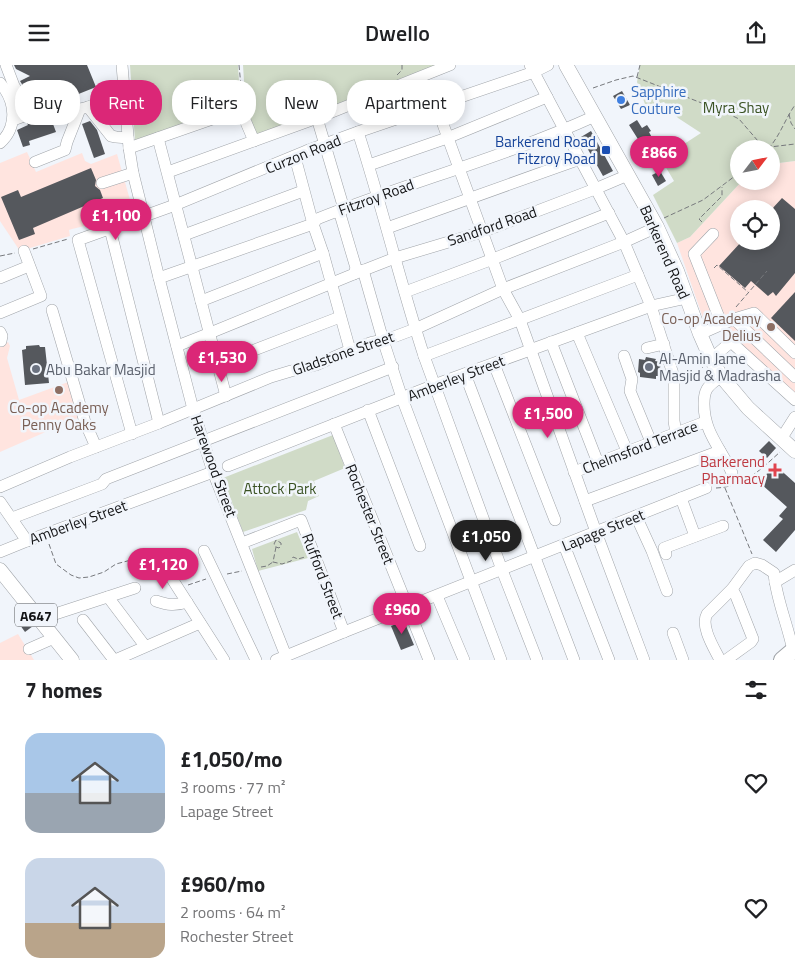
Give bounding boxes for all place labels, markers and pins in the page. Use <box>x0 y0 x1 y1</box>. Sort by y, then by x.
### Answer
place label: Sapphire Couture <box>631 80 686 120</box>
marker: Sapphire Couture <box>615 94 627 106</box>
place label: Barkerend Road Fitzroy Road <box>495 130 596 170</box>
pin: £866 <box>629 135 689 178</box>
marker: Barkerend Road Fitzroy Road <box>600 144 612 156</box>
pin: £1,100 <box>75 199 157 241</box>
place label: Co-op Academy Delius <box>661 307 761 347</box>
marker: Co-op Academy Delius <box>765 321 777 333</box>
pin: £1,530 <box>181 341 263 383</box>
place label: Al-Amin Jame Masjid & Madrasha <box>659 347 781 387</box>
place label: Abu Bakar Masjid <box>46 358 156 381</box>
marker: Al-Amin Jame Masjid & Madrasha <box>643 361 655 373</box>
marker: Abu Bakar Masjid <box>30 363 42 375</box>
marker: Co-op Academy Penny Oaks <box>53 384 65 396</box>
place label: Co-op Academy Penny Oaks <box>9 396 109 436</box>
pin: £1,500 <box>507 397 589 439</box>
place label: Barkerend Pharmacy <box>700 450 765 490</box>
marker: Barkerend Pharmacy <box>769 464 781 476</box>
pin: £1,050 <box>445 519 527 562</box>
pin: £1,120 <box>122 547 204 590</box>
pin: £960 <box>372 593 432 635</box>

